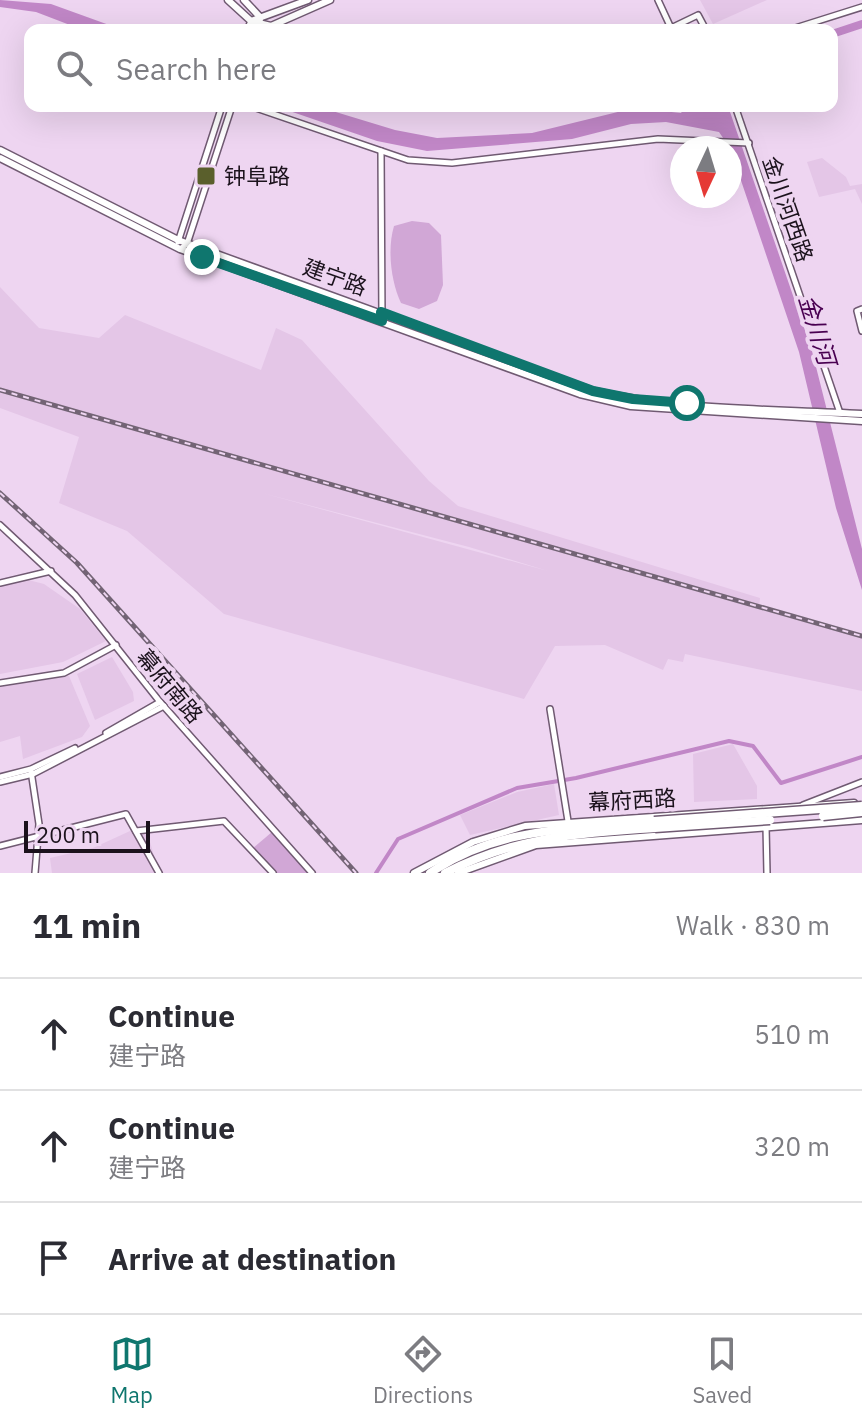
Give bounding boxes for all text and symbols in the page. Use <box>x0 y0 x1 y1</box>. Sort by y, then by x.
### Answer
search box <box>24 24 838 112</box>
icon: search <box>52 46 96 90</box>
text: Search here <box>116 49 277 88</box>
north arrow <box>670 136 742 208</box>
street label: 金川河西路 <box>757 152 820 266</box>
place label: 钟阜路 <box>224 161 290 190</box>
marker: 钟阜路 <box>195 165 217 187</box>
route end <box>184 239 220 275</box>
street label: 建宁路 <box>299 252 371 301</box>
water label: 金川河 <box>792 291 845 373</box>
route start <box>669 385 705 421</box>
street label: 幕府南路 <box>131 643 210 729</box>
street label: 幕府西路 <box>587 783 677 816</box>
scale bar <box>24 817 150 853</box>
text: 200 m <box>36 820 100 849</box>
text: 11 min <box>32 903 141 947</box>
text: Walk · 830 m <box>676 908 830 942</box>
text: Continue <box>108 996 235 1035</box>
icon: ahead <box>32 1012 76 1056</box>
text: 510 m <box>754 1017 830 1051</box>
text: 建宁路 <box>108 1038 186 1072</box>
text: Continue <box>108 1108 235 1147</box>
icon: ahead <box>32 1124 76 1168</box>
text: 320 m <box>754 1129 830 1163</box>
text: 建宁路 <box>108 1150 186 1184</box>
icon: arrive <box>32 1236 76 1280</box>
text: Arrive at destination <box>108 1239 396 1278</box>
tab: Map <box>110 1332 154 1409</box>
tab: Directions <box>373 1332 473 1409</box>
tab: Saved <box>692 1332 752 1409</box>

